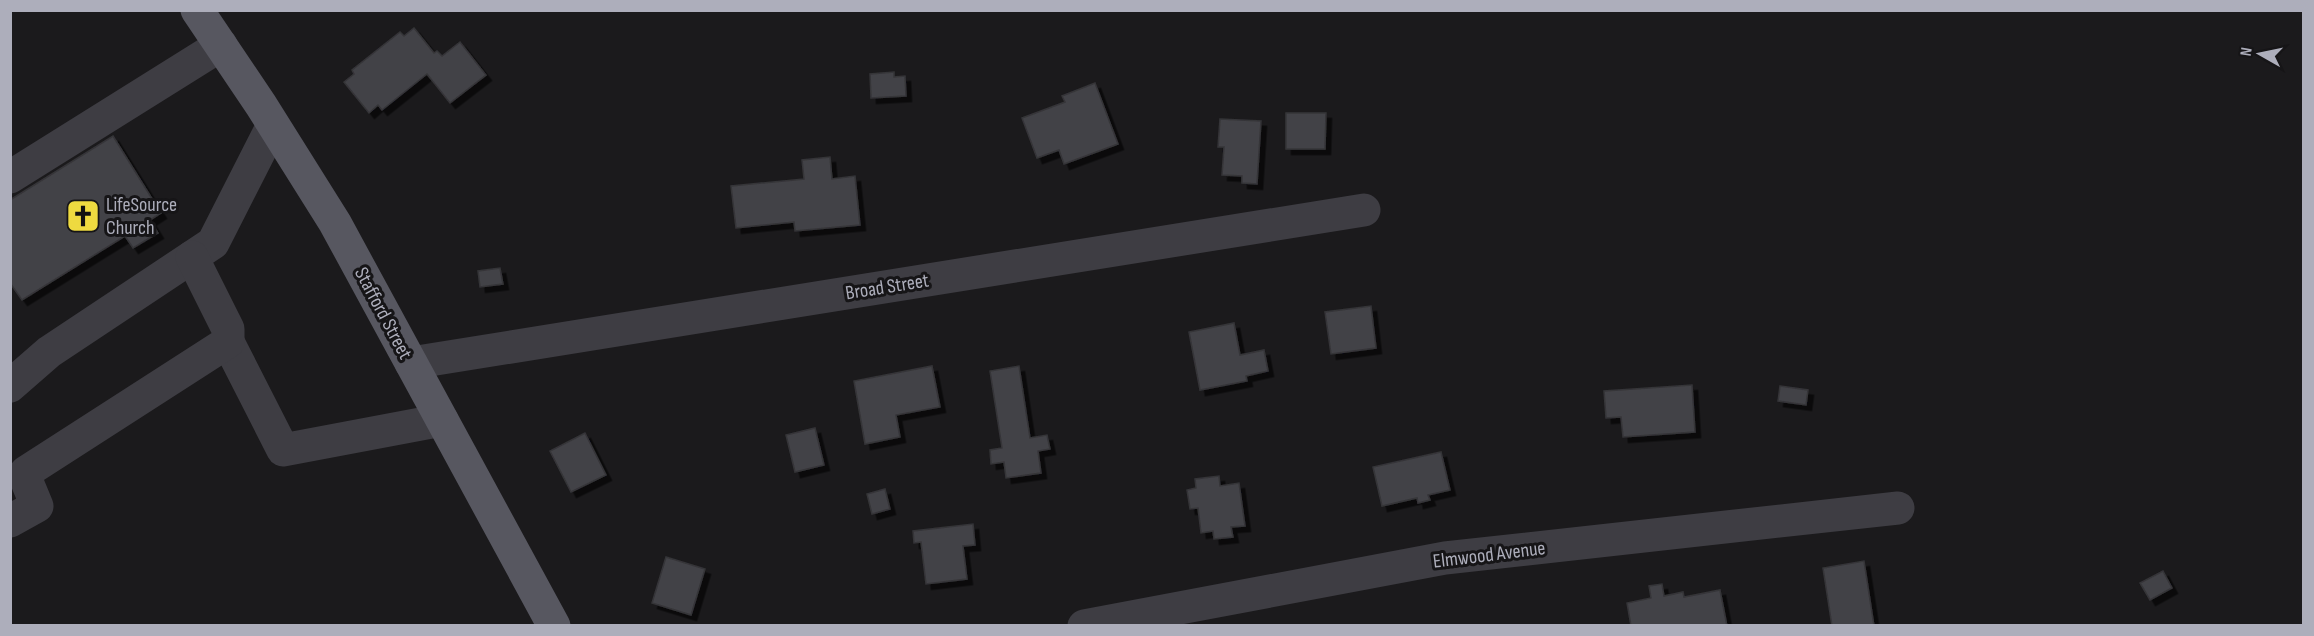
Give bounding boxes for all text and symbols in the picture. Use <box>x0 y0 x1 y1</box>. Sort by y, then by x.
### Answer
north arrow <box>2230 24 2290 84</box>
text: N <box>2237 46 2257 58</box>
place label: LifeSource Church <box>106 193 177 240</box>
church icon: LifeSource Church <box>65 198 101 234</box>
street label: Stafford Street <box>349 263 417 364</box>
street label: Broad Street <box>844 269 931 305</box>
street label: Elmwood Avenue <box>1432 536 1547 574</box>

